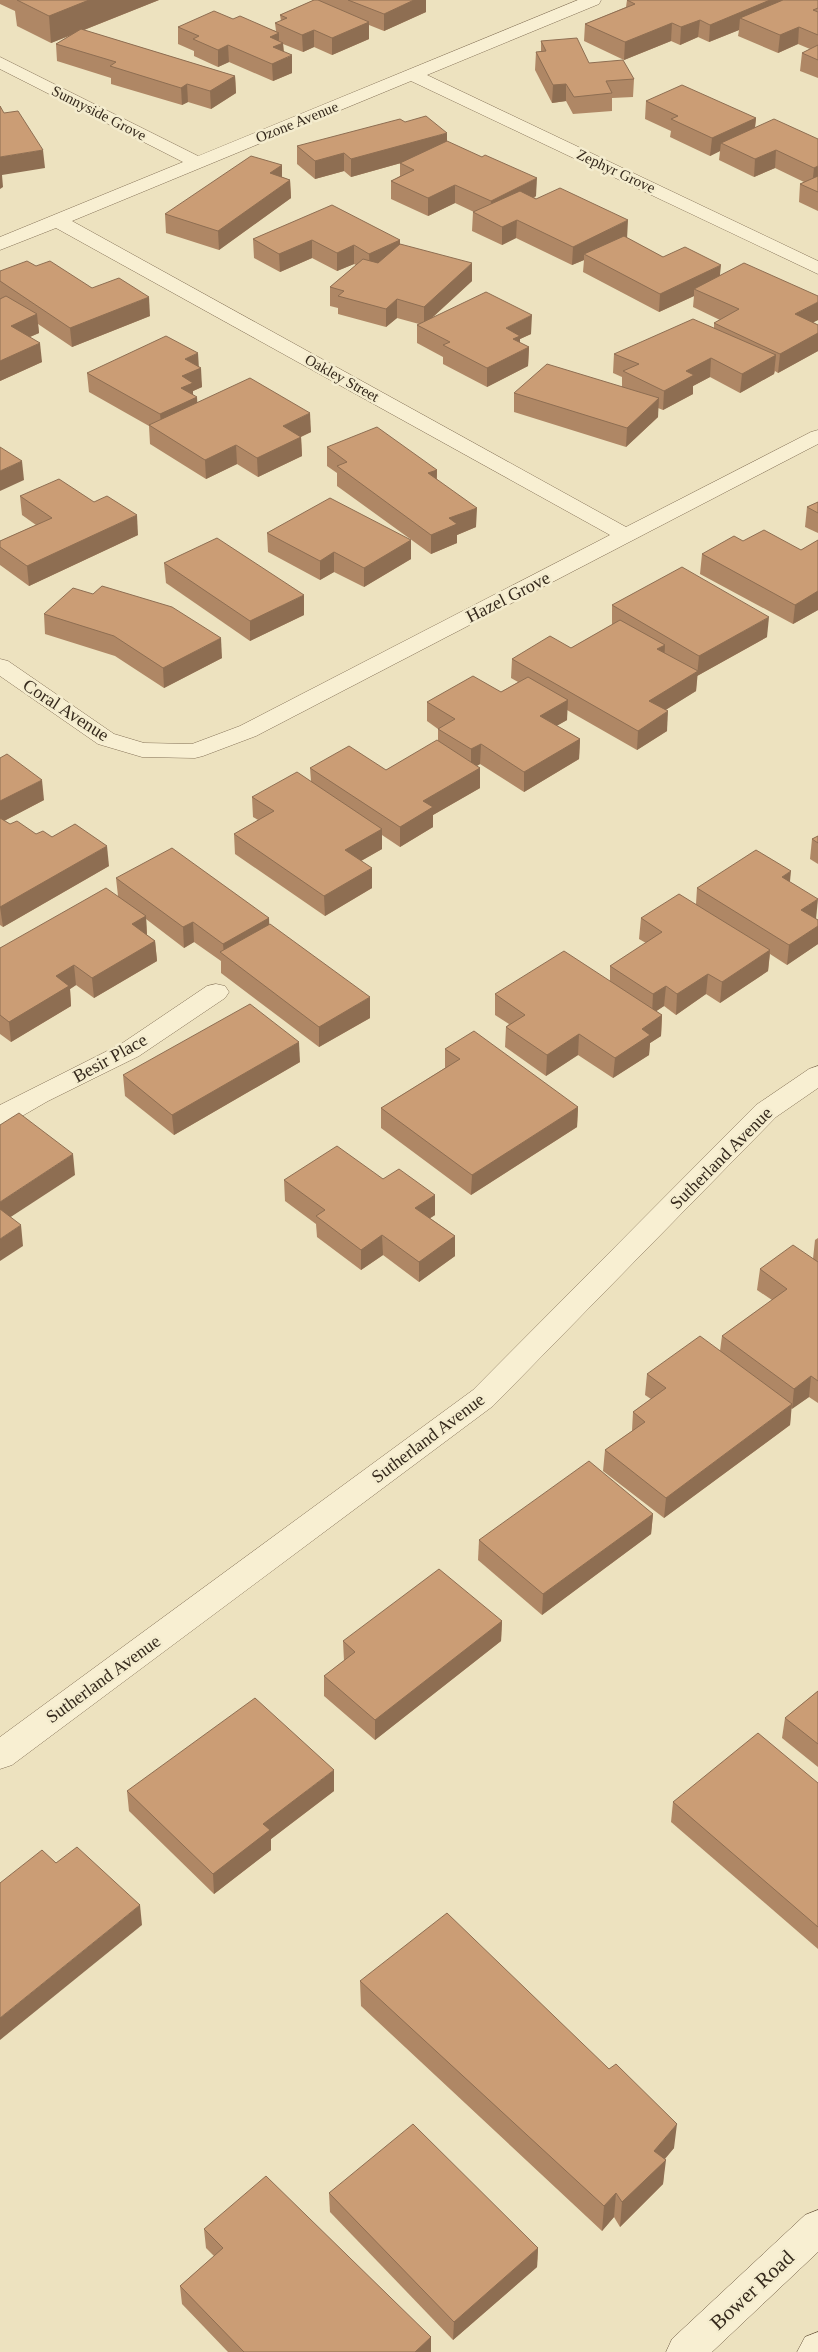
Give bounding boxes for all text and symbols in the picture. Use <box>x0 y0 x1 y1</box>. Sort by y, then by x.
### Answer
street label: Sunnyside Grove <box>49 82 149 144</box>
street label: Ozone Avenue <box>253 98 341 146</box>
street label: Zephyr Grove <box>574 146 658 196</box>
street label: Oakley Street <box>302 351 382 405</box>
street label: Hazel Grove <box>463 567 553 627</box>
street label: Coral Avenue <box>19 675 113 745</box>
street label: Besir Place <box>70 1030 150 1086</box>
street label: Sutherland Avenue <box>666 1103 776 1213</box>
street label: Sutherland Avenue <box>368 1389 488 1487</box>
street label: Sutherland Avenue <box>42 1631 164 1727</box>
street label: Bower Road <box>705 2245 799 2335</box>

